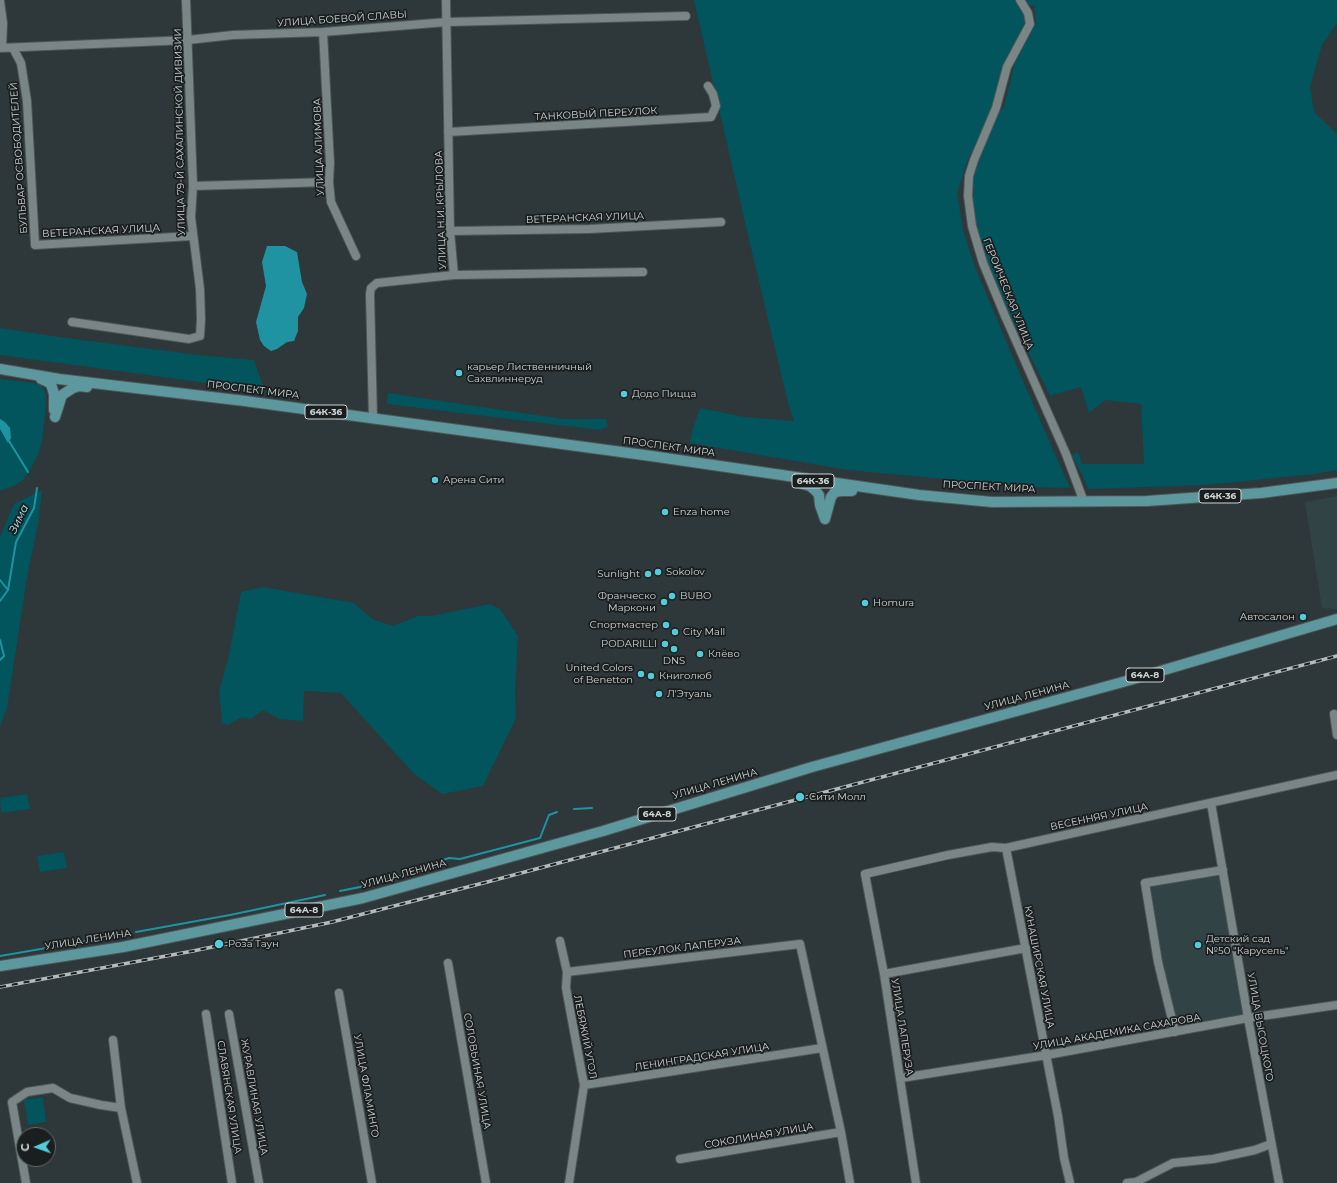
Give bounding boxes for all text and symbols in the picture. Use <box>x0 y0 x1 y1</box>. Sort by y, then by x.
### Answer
street label: УЛИЦА БОЕВОЙ СЛАВЫ <box>277 8 407 30</box>
street label: УЛИЦА 79-Й САХАЛИНСКОЙ ДИВИЗИИ <box>172 28 188 236</box>
street label: БУЛЬВАР ОСВОБОДИТЕЛЕЙ <box>8 82 30 234</box>
street label: УЛИЦА АЛИМОВА <box>311 98 327 196</box>
street label: ТАНКОВЫЙ ПЕРЕУЛОК <box>534 105 658 123</box>
street label: УЛИЦА Н.И. КРЫЛОВА <box>433 150 449 270</box>
street label: ВЕТЕРАНСКАЯ УЛИЦА <box>526 210 644 226</box>
street label: ВЕТЕРАНСКАЯ УЛИЦА <box>42 222 160 240</box>
street label: ГЕРОИЧЕСКАЯ УЛИЦА <box>980 237 1036 351</box>
place label: карьер Лиственничный Сахвлиннеруд <box>467 361 592 384</box>
marker: карьер Лиственничный Сахвлиннеруд <box>454 368 464 378</box>
street label: ПРОСПЕКТ МИРА <box>206 378 300 402</box>
place label: Додо Пицца <box>632 388 696 400</box>
marker: Додо Пицца <box>619 389 629 399</box>
road number: 64К-36 <box>305 405 347 419</box>
street label: ПРОСПЕКТ МИРА <box>622 435 716 459</box>
place label: Арена Сити <box>443 474 504 486</box>
road number: 64К-36 <box>792 474 834 488</box>
marker: Арена Сити <box>430 475 440 485</box>
street label: ПРОСПЕКТ МИРА <box>942 479 1036 495</box>
road number: 64К-36 <box>1199 489 1241 503</box>
water label: Зима <box>6 502 32 536</box>
place label: Enza home <box>673 506 730 518</box>
marker: Enza home <box>660 507 670 517</box>
place label: Sokolov <box>666 566 705 578</box>
marker: Sokolov <box>653 567 663 577</box>
place label: Sunlight <box>597 568 640 580</box>
marker: Sunlight <box>643 569 653 579</box>
place label: Франческо Маркони <box>598 590 656 614</box>
place label: BUBO <box>680 590 711 602</box>
marker: BUBO <box>667 591 677 601</box>
marker: Франческо Маркони <box>659 597 669 607</box>
place label: Homura <box>873 597 914 609</box>
marker: Homura <box>860 598 870 608</box>
place label: Автосалон <box>1240 611 1295 623</box>
marker: Автосалон <box>1298 612 1308 622</box>
place label: Спортмастер <box>590 619 658 631</box>
marker: Спортмастер <box>661 620 671 630</box>
place label: City Mall <box>683 626 725 638</box>
marker: City Mall <box>670 627 680 637</box>
place label: PODARILLI <box>601 638 657 650</box>
marker: PODARILLI <box>660 639 670 649</box>
marker: DNS <box>669 644 679 654</box>
place label: Клёво <box>708 648 740 660</box>
marker: Клёво <box>695 649 705 659</box>
place label: DNS <box>663 655 685 667</box>
place label: United Colors of Benetton <box>565 662 633 686</box>
road number: 64А-8 <box>1126 668 1164 682</box>
marker: United Colors of Benetton <box>636 669 646 679</box>
place label: Книголюб <box>659 670 712 682</box>
marker: Книголюб <box>646 671 656 681</box>
street label: УЛИЦА ЛЕНИНА <box>983 679 1071 713</box>
place label: Л'Этуаль <box>667 688 712 700</box>
marker: Л'Этуаль <box>654 689 664 699</box>
street label: УЛИЦА ЛЕНИНА <box>671 766 759 802</box>
marker: Сити Молл <box>794 791 806 803</box>
place label: Сити Молл <box>809 791 866 803</box>
street label: ВЕСЕННЯЯ УЛИЦА <box>1049 801 1149 833</box>
road number: 64А-8 <box>638 807 676 821</box>
street label: УЛИЦА ЛЕНИНА <box>360 857 448 891</box>
road number: 64А-8 <box>285 903 323 917</box>
street label: КУНАШИРСКАЯ УЛИЦА <box>1021 905 1057 1029</box>
street label: УЛИЦА ЛЕНИНА <box>44 927 132 953</box>
place label: Детский сад №50 "Карусель" <box>1206 933 1289 956</box>
street label: ПЕРЕУЛОК ЛАПЕРУЗА <box>623 935 741 961</box>
marker: Роза Таун <box>213 938 225 950</box>
place label: Роза Таун <box>228 938 279 950</box>
marker: Детский сад №50 "Карусель" <box>1193 940 1203 950</box>
street label: УЛИЦА ВЫСОЦКОГО <box>1245 972 1275 1082</box>
street label: УЛИЦА ЛАПЕРУЗА <box>888 978 916 1076</box>
street label: ЛЕБЯЖИЙ УГОЛ <box>571 994 599 1080</box>
street label: УЛИЦА АКАДЕМИКА САХАРОВА <box>1032 1011 1202 1053</box>
street label: СОЛОВЬИНАЯ УЛИЦА <box>461 1012 493 1130</box>
street label: УЛИЦА ФЛАМИНГО <box>351 1033 381 1139</box>
street label: ЖУРАВЛИНАЯ УЛИЦА <box>238 1038 270 1156</box>
street label: СЛАВЯНСКАЯ УЛИЦА <box>214 1040 244 1154</box>
street label: ЛЕНИНГРАДСКАЯ УЛИЦА <box>634 1040 770 1074</box>
street label: СОКОЛИНАЯ УЛИЦА <box>704 1121 814 1151</box>
north arrow <box>16 1127 56 1167</box>
text: С <box>18 1143 32 1152</box>

